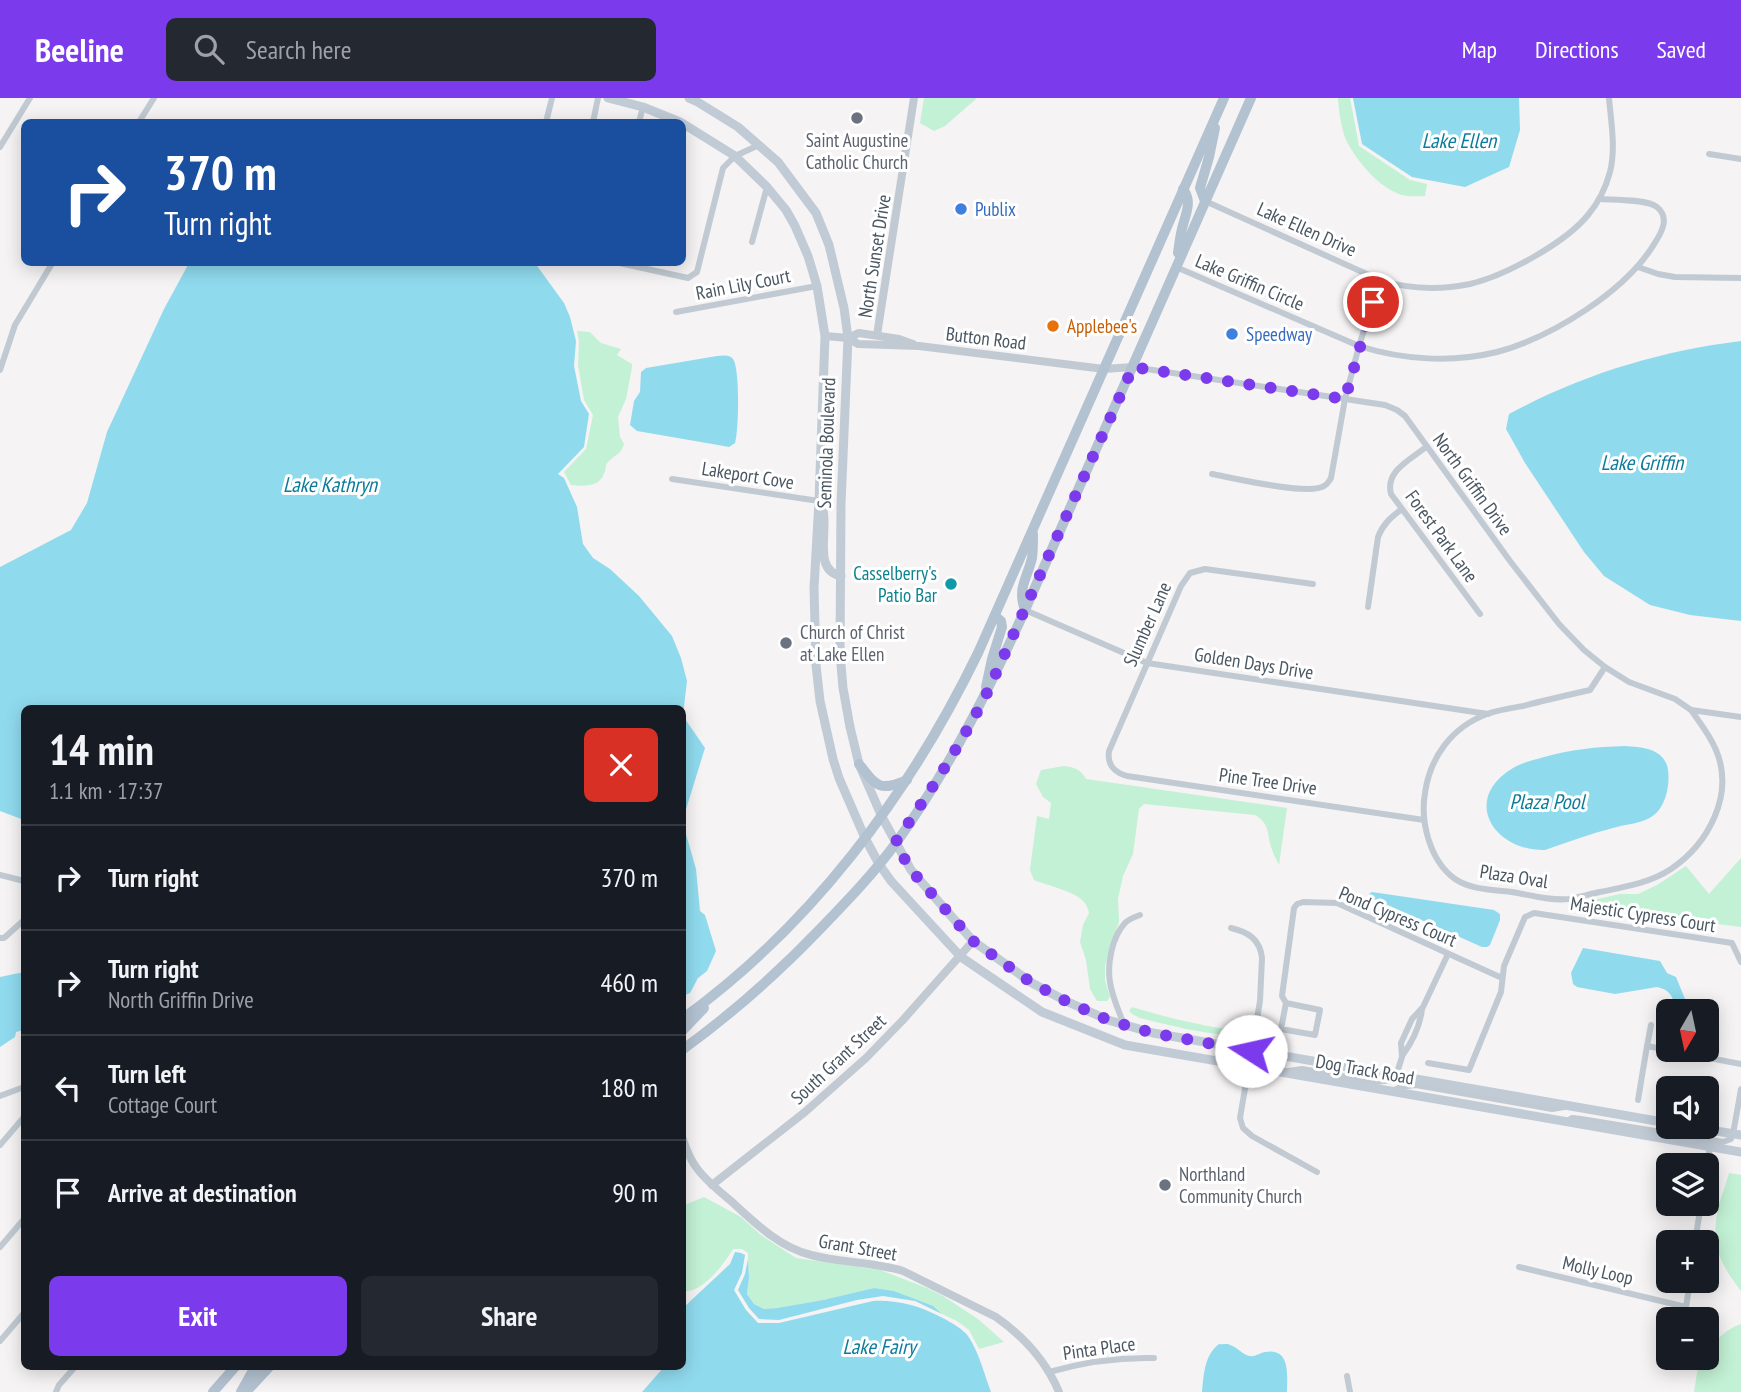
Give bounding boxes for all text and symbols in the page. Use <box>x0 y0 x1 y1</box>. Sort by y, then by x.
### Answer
search box <box>166 18 656 81</box>
text: Beeline <box>35 28 124 71</box>
icon: search <box>190 30 228 68</box>
text: Search here <box>246 33 351 66</box>
text: Map <box>1462 34 1497 65</box>
text: Directions <box>1535 34 1619 65</box>
text: Saved <box>1657 34 1706 65</box>
marker: Saint Augustine Catholic Church <box>849 110 865 126</box>
water label: Lake Ellen <box>1422 127 1498 154</box>
place label: Saint Augustine Catholic Church <box>806 128 908 174</box>
text: 370 m <box>164 140 277 204</box>
icon: right <box>49 147 140 238</box>
street label: North Sunset Drive <box>852 193 896 319</box>
street label: Lake Ellen Drive <box>1254 196 1360 262</box>
place label: Publix <box>975 197 1016 221</box>
marker: Publix <box>953 201 969 217</box>
text: Turn right <box>164 202 272 244</box>
street label: Lake Griffin Circle <box>1192 248 1308 316</box>
street label: Rain Lily Court <box>694 263 793 305</box>
pin <box>1343 272 1403 332</box>
icon: arrive <box>1354 283 1392 321</box>
place label: Applebee's <box>1067 314 1137 338</box>
marker: Applebee's <box>1045 318 1061 334</box>
street label: Button Road <box>945 321 1027 355</box>
place label: Speedway <box>1246 322 1313 346</box>
marker: Speedway <box>1224 326 1240 342</box>
street label: Seminola Boulevard <box>812 377 840 509</box>
street label: North Griffin Drive <box>1428 428 1518 540</box>
water label: Lake Griffin <box>1601 449 1685 476</box>
street label: Lakeport Cove <box>700 456 796 494</box>
water label: Lake Kathryn <box>283 471 379 498</box>
street label: Forest Park Lane <box>1401 485 1484 587</box>
place label: Casselberry's Patio Bar <box>853 561 938 607</box>
marker: Casselberry's Patio Bar <box>943 576 959 592</box>
street label: Slumber Lane <box>1118 578 1176 670</box>
place label: Church of Christ at Lake Ellen <box>800 620 905 666</box>
marker: Church of Christ at Lake Ellen <box>778 635 794 651</box>
street label: Golden Days Drive <box>1193 642 1315 684</box>
text: 14 min <box>49 722 154 777</box>
button: close <box>584 728 658 802</box>
street label: Pine Tree Drive <box>1218 762 1319 800</box>
text: 1.1 km · 17:37 <box>49 776 163 805</box>
water label: Plaza Pool <box>1509 788 1587 815</box>
icon: right <box>49 859 87 897</box>
street label: Plaza Oval <box>1478 859 1550 893</box>
text: Turn right <box>108 861 199 894</box>
text: 370 m <box>600 861 658 894</box>
street label: Pond Cypress Court <box>1335 880 1461 952</box>
street label: Majestic Cypress Court <box>1569 891 1718 937</box>
text: Turn right <box>108 952 199 985</box>
icon: right <box>49 964 87 1002</box>
text: 460 m <box>600 966 658 999</box>
text: North Griffin Drive <box>108 985 254 1014</box>
north arrow <box>1656 999 1718 1062</box>
map controls <box>1656 999 1719 1370</box>
street label: South Grant Street <box>785 1008 891 1109</box>
position arrow <box>1214 1014 1288 1088</box>
street label: Dog Track Road <box>1314 1049 1416 1089</box>
text: Turn left <box>108 1057 186 1090</box>
icon: left <box>49 1069 87 1107</box>
text: 180 m <box>600 1071 658 1104</box>
button: sound <box>1656 1076 1719 1139</box>
text: Cottage Court <box>108 1090 217 1119</box>
button: layers <box>1656 1153 1719 1216</box>
place label: Northland Community Church <box>1179 1162 1302 1208</box>
icon: arrive <box>49 1174 87 1212</box>
text: Arrive at destination <box>108 1176 297 1209</box>
text: 90 m <box>612 1176 658 1209</box>
marker: Northland Community Church <box>1157 1177 1173 1193</box>
street label: Grant Street <box>817 1228 900 1266</box>
button: + <box>1656 1230 1719 1293</box>
street label: Molly Loop <box>1560 1250 1636 1290</box>
button: Exit <box>49 1276 347 1356</box>
button: Share <box>361 1276 658 1356</box>
button: − <box>1656 1307 1719 1370</box>
street label: Pinta Place <box>1061 1331 1137 1365</box>
water label: Lake Fairy <box>842 1333 919 1360</box>

